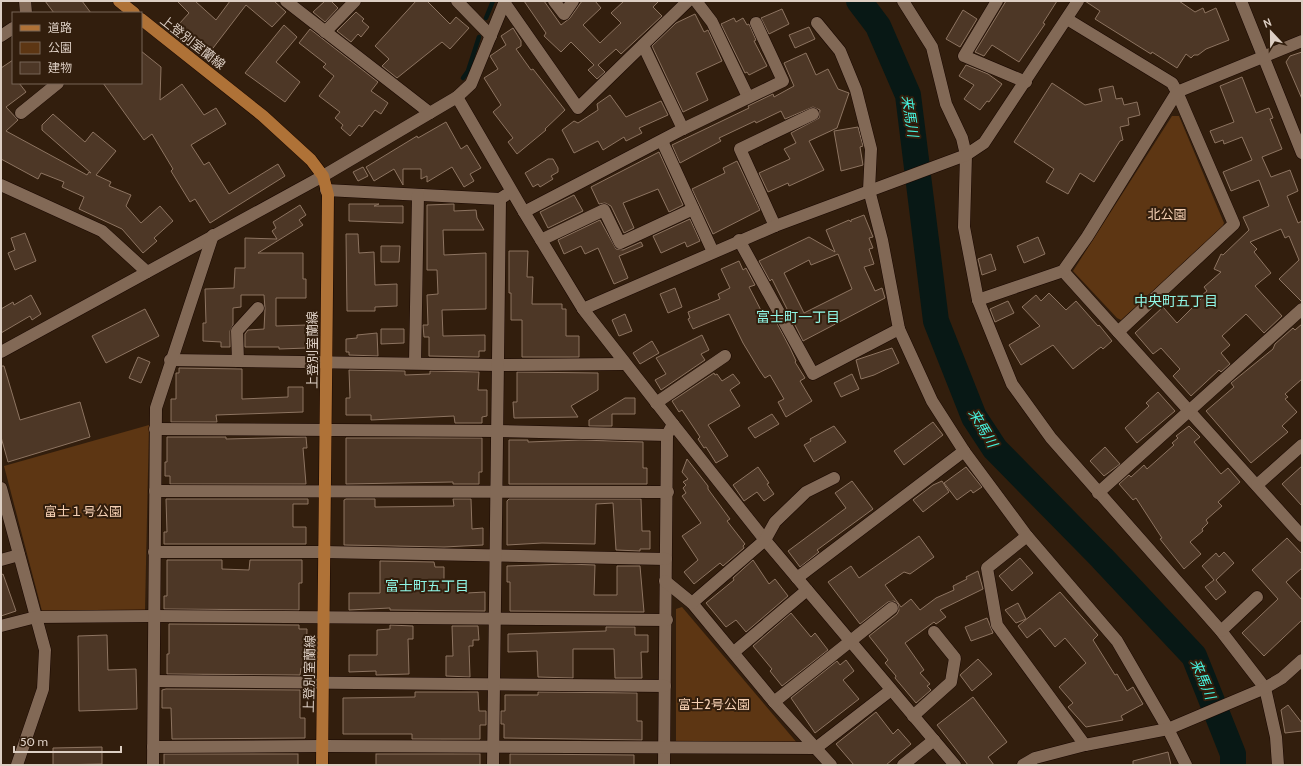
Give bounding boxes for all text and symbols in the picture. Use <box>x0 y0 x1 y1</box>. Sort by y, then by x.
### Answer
legend <box>12 12 142 84</box>
street label: 上登別室蘭線 <box>157 12 229 72</box>
north arrow <box>1251 12 1291 52</box>
text: N <box>1261 15 1273 31</box>
text: 道路 <box>48 20 72 35</box>
text: 公園 <box>48 40 72 55</box>
text: 建物 <box>48 60 72 75</box>
water label: 来馬川 <box>898 94 922 140</box>
park label: 北公園 <box>1147 206 1187 222</box>
district label: 中央町五丁目 <box>1134 292 1218 310</box>
district label: 富士町一丁目 <box>756 308 840 326</box>
street label: 上登別室蘭線 <box>304 311 320 389</box>
water label: 来馬川 <box>964 405 1003 452</box>
park label: 富士１号公園 <box>44 503 122 519</box>
district label: 富士町五丁目 <box>385 577 469 595</box>
street label: 上登別室蘭線 <box>300 635 318 713</box>
water label: 来馬川 <box>1187 656 1220 704</box>
park label: 富士2号公園 <box>678 696 750 712</box>
scale bar <box>14 728 121 754</box>
text: 50 m <box>20 734 48 749</box>

